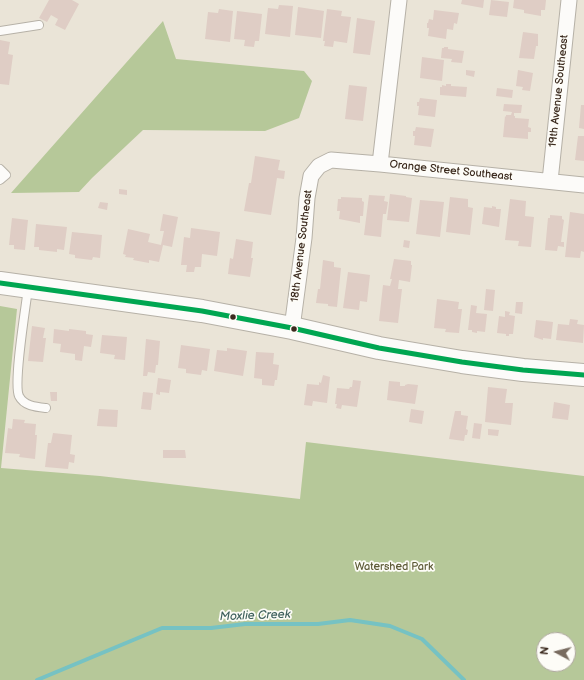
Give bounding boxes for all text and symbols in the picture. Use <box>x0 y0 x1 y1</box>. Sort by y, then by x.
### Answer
street label: 19th Avenue Southeast <box>547 34 571 148</box>
street label: Orange Street Southeast <box>389 158 513 184</box>
street label: 18th Avenue Southeast <box>289 189 315 303</box>
unlabelled marker <box>228 312 238 322</box>
unlabelled marker <box>289 324 299 334</box>
park label: Watershed Park <box>355 560 433 574</box>
water label: Moxlie Creek <box>219 608 291 624</box>
north arrow <box>536 632 576 672</box>
text: N <box>538 646 552 656</box>

